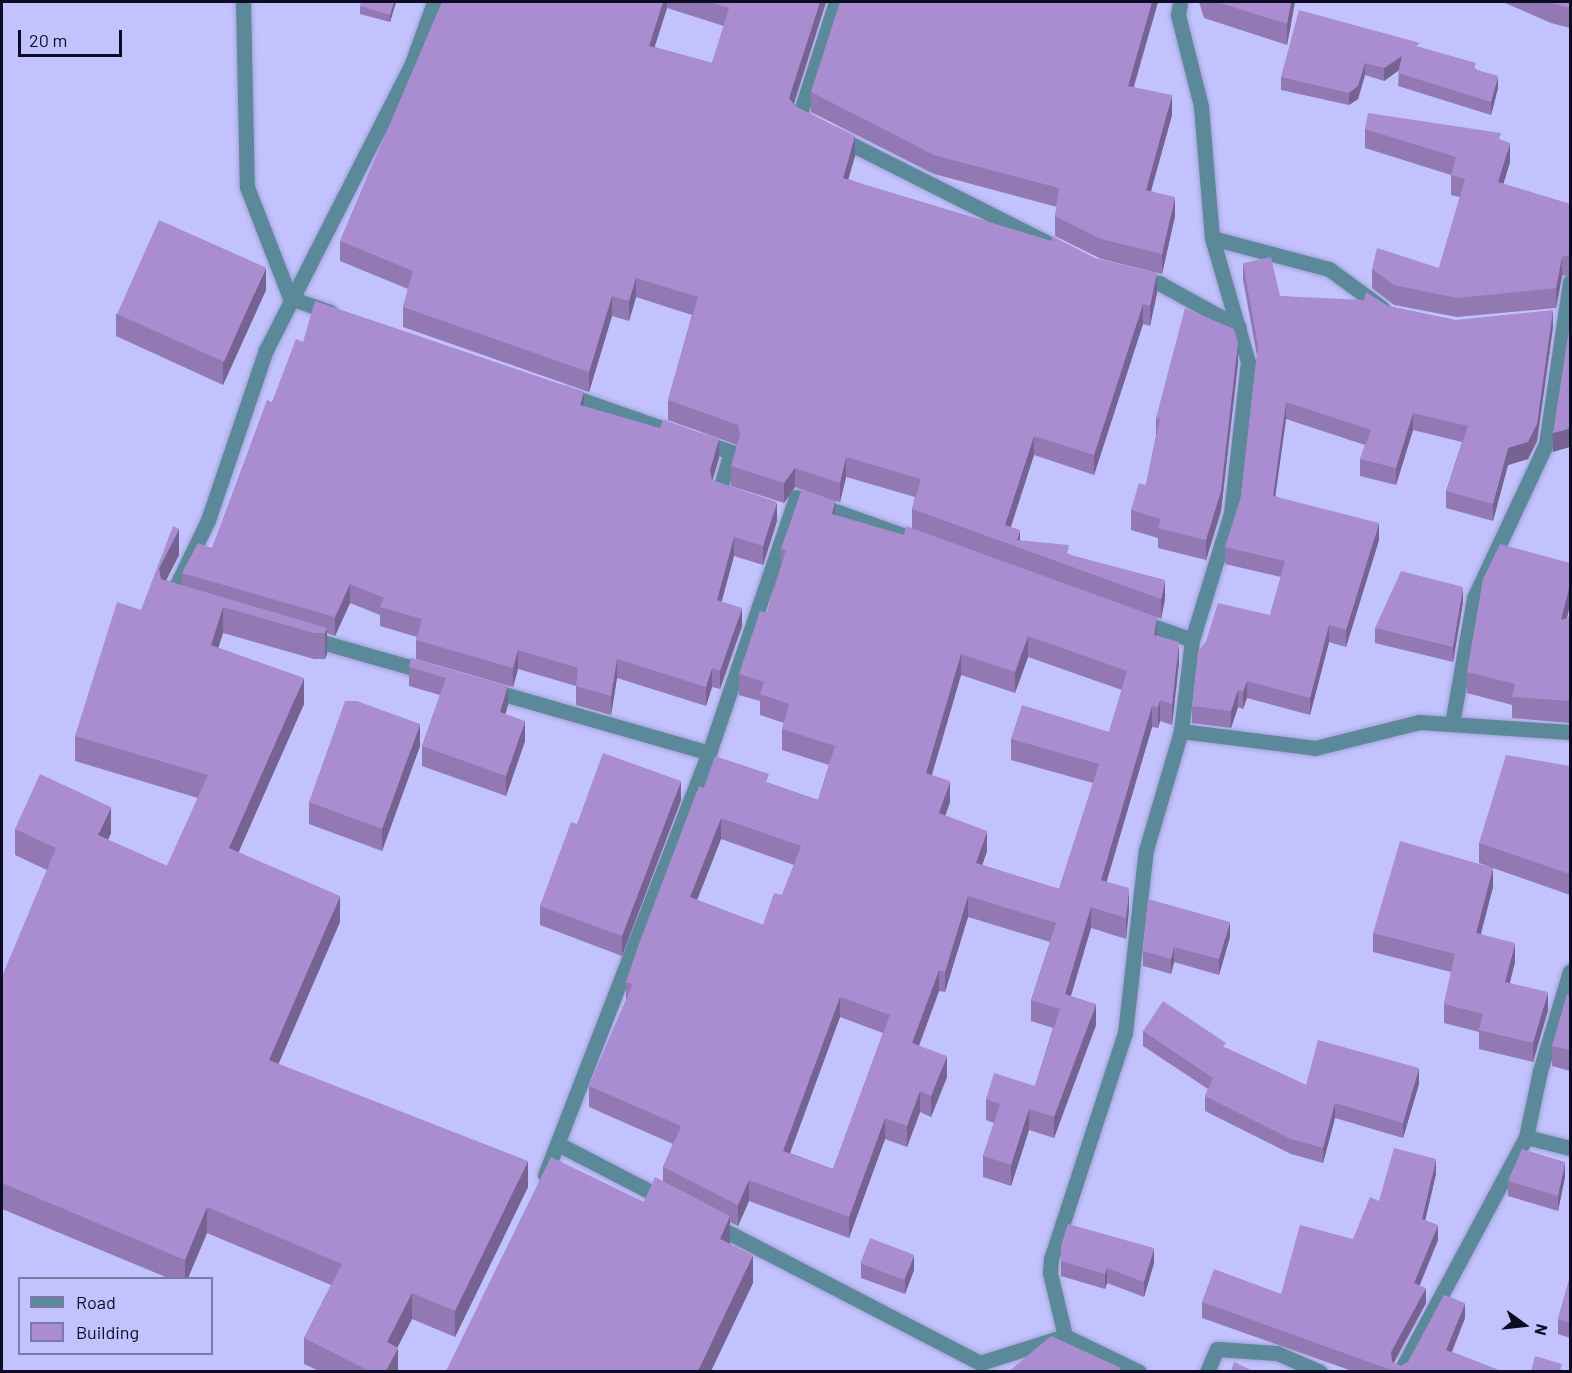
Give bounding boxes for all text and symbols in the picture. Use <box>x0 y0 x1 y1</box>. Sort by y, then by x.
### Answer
scale bar <box>21 18 124 56</box>
text: 20 m <box>29 29 67 51</box>
legend <box>18 1277 213 1355</box>
text: Road <box>76 1291 116 1313</box>
north arrow <box>1494 1295 1554 1355</box>
text: Building <box>76 1321 139 1343</box>
text: N <box>1531 1322 1552 1337</box>

